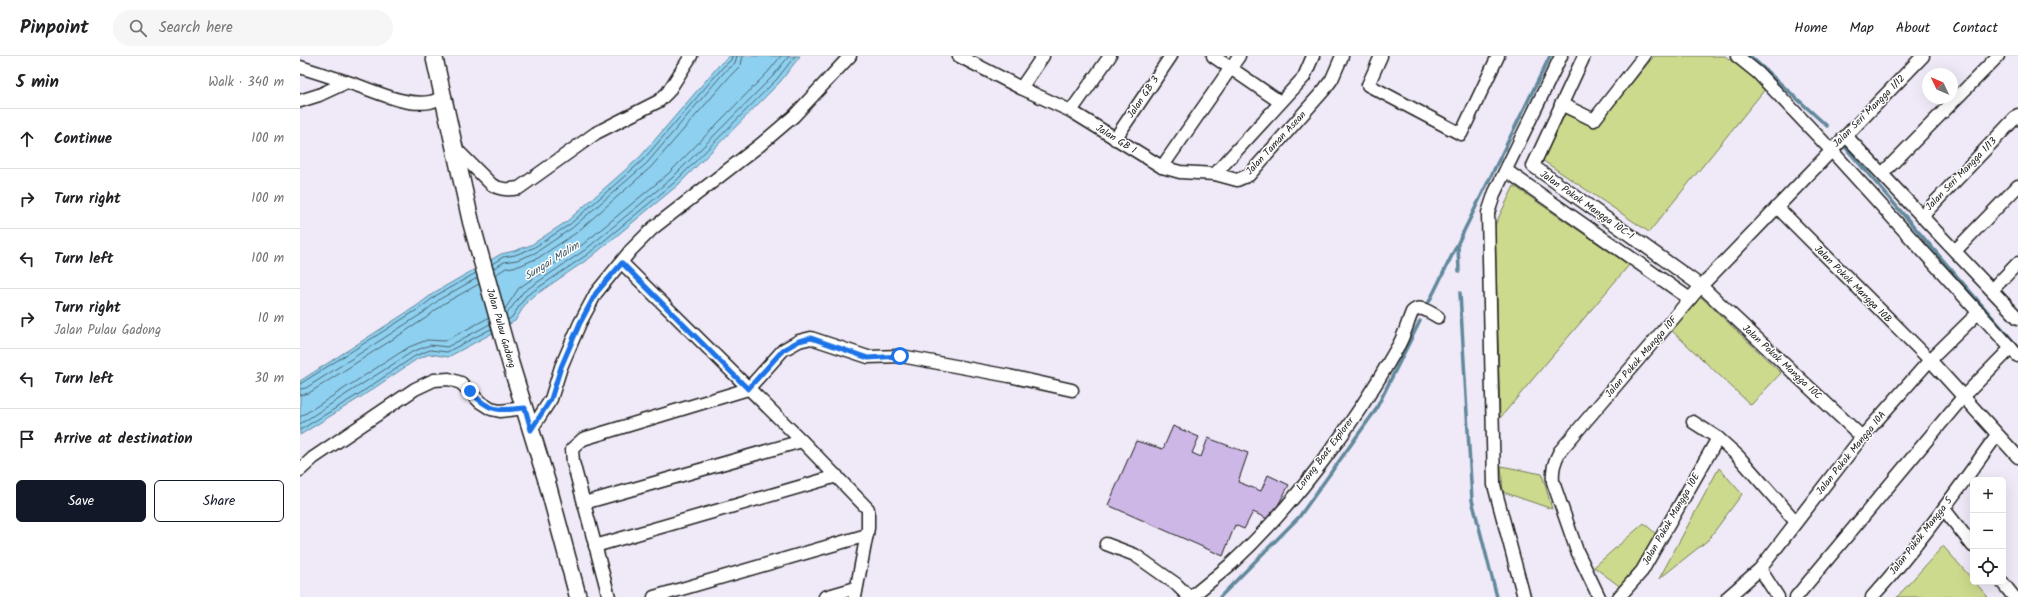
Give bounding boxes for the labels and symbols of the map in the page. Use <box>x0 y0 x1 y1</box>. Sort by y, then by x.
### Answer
north arrow <box>1922 68 1958 104</box>
street label: Jalan Seri Mangga 1/12 <box>1829 71 1909 151</box>
street label: Jalan GB 3 <box>1123 72 1163 121</box>
street label: Jalan Taman Asean <box>1242 107 1310 179</box>
street label: Jalan GB 1 <box>1092 120 1140 158</box>
street label: Jalan Seri Mangga 1/13 <box>1922 133 2001 214</box>
street label: Jalan Pokok Mangga 10C-1 <box>1537 166 1637 244</box>
water label: Sungai Malim <box>521 236 584 285</box>
street label: Jalan Pokok Mangga 10B <box>1810 241 1896 327</box>
street label: Jalan Pulau Gadong <box>482 286 520 370</box>
street label: Jalan Pokok Mangga 10F <box>1601 312 1681 401</box>
street label: Jalan Pokok Mangga 10C <box>1739 321 1825 403</box>
route start <box>891 347 909 365</box>
route end <box>461 382 479 400</box>
street label: Jalan Pokok Mangga 10A <box>1812 408 1890 498</box>
street label: Lorong Boat Explorer <box>1292 413 1358 494</box>
street label: Jalan Pokok Mangga 10E <box>1638 469 1704 568</box>
street label: Jalan Pokok Mangga 5 <box>1885 493 1957 578</box>

